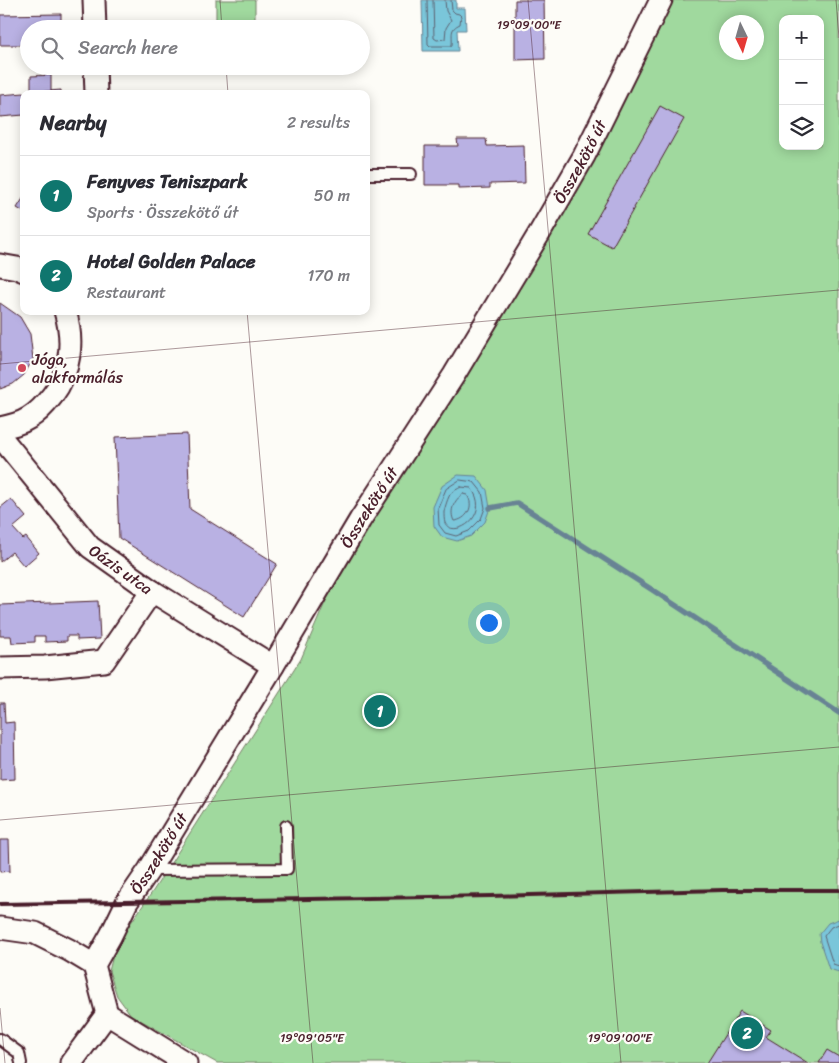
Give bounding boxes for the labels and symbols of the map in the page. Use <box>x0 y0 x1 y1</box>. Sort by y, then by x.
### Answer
text: 19°09'00"E <box>497 14 562 36</box>
north arrow <box>719 15 764 60</box>
street label: Összekötő út <box>545 114 615 209</box>
place label: Jóga, alakformálás <box>31 345 123 392</box>
marker: Jóga, alakformálás <box>16 362 28 374</box>
street label: Összekötő út <box>332 460 406 553</box>
street label: Oázis utca <box>83 536 159 602</box>
your location <box>476 610 502 636</box>
pin: 1 <box>364 692 396 730</box>
street label: Összekötő út <box>122 806 196 900</box>
pin: 2 <box>731 1014 763 1052</box>
text: 19°09'05"E <box>280 1027 345 1049</box>
text: 19°09'00"E <box>588 1027 653 1049</box>

